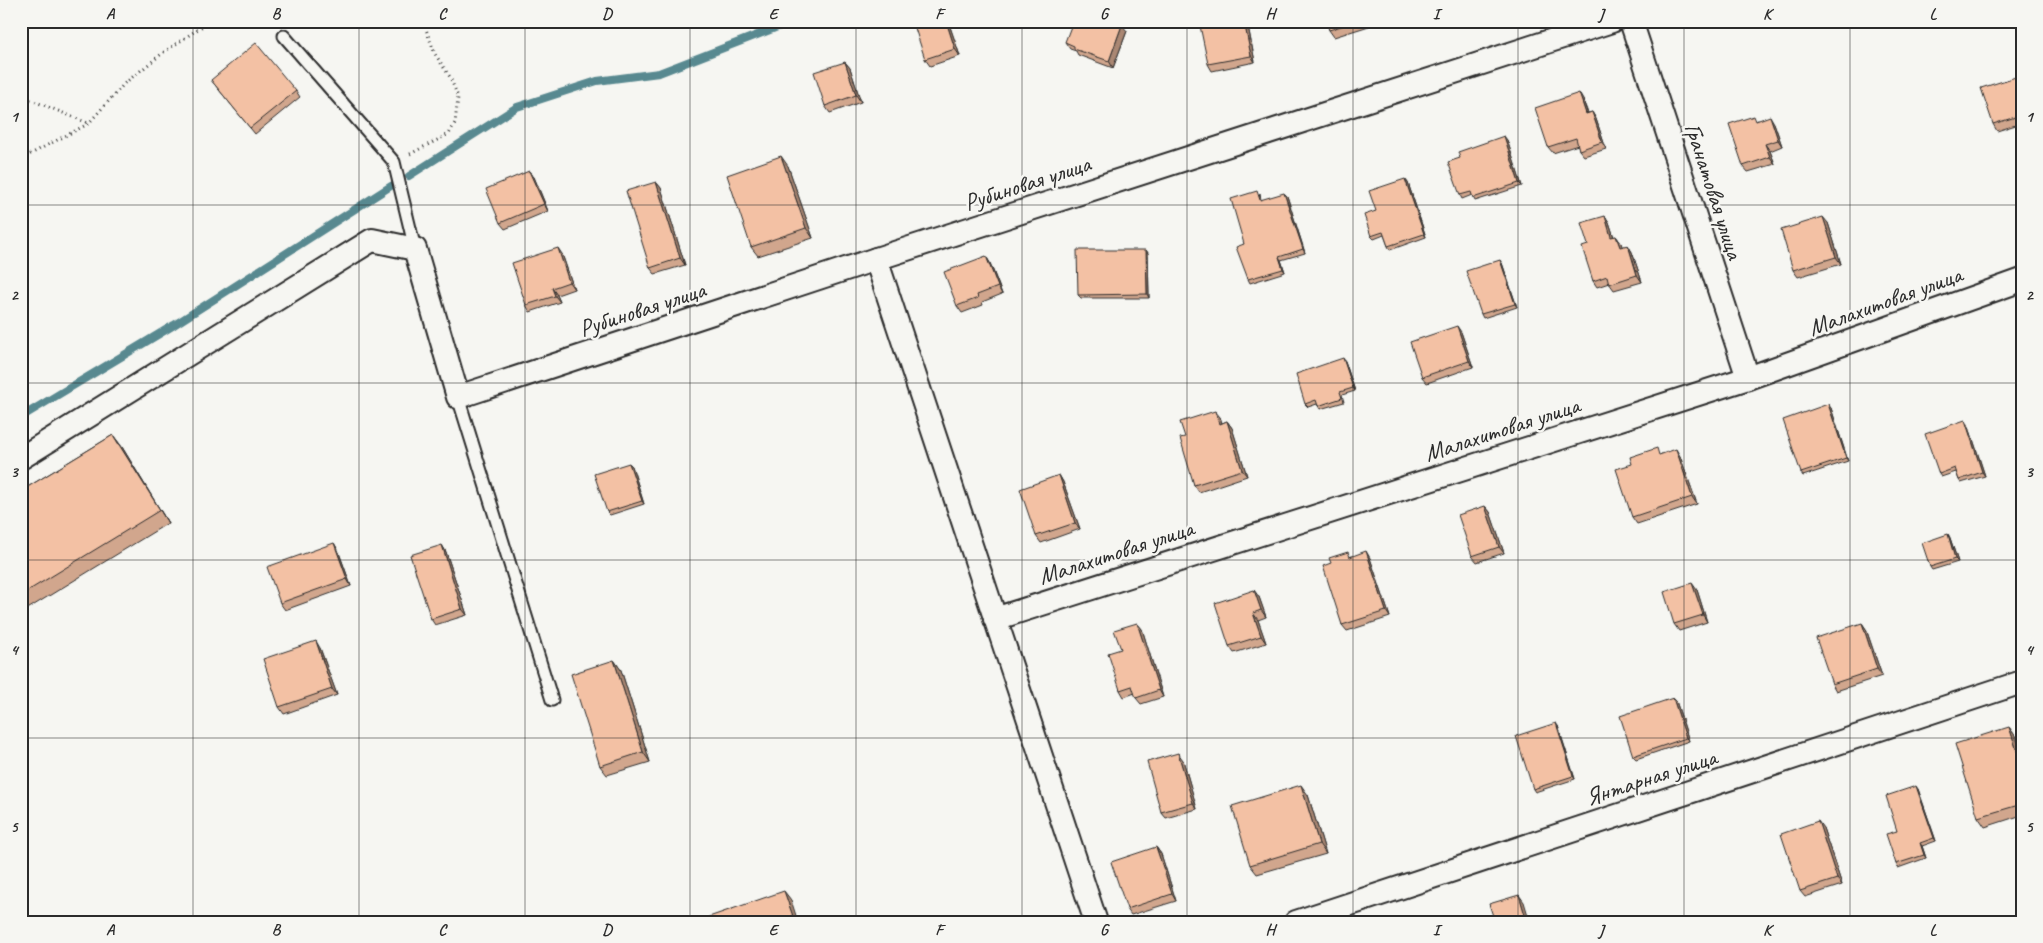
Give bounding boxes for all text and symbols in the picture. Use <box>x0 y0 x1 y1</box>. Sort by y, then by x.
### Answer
text: A <box>106 4 116 24</box>
text: B <box>272 4 282 24</box>
text: C <box>438 4 448 24</box>
text: D <box>602 4 613 24</box>
text: E <box>769 4 780 24</box>
text: F <box>935 4 946 24</box>
text: G <box>1100 4 1110 24</box>
text: H <box>1265 4 1277 24</box>
text: I <box>1433 4 1443 24</box>
text: J <box>1597 4 1606 24</box>
text: K <box>1763 4 1775 24</box>
text: L <box>1930 4 1938 24</box>
text: 1 <box>10 107 19 127</box>
text: 1 <box>2025 107 2034 127</box>
street label: Гранатовая улица <box>1678 119 1751 264</box>
street label: Рубиновая улица <box>960 148 1095 218</box>
street label: Малахитовая улица <box>1804 259 1968 343</box>
street label: Рубиновая улица <box>575 274 710 344</box>
text: 2 <box>10 285 19 305</box>
text: 2 <box>2025 285 2034 305</box>
street label: Малахитовая улица <box>1421 389 1585 468</box>
text: 3 <box>10 462 19 482</box>
text: 3 <box>2025 462 2034 482</box>
street label: Малахитовая улица <box>1035 512 1199 591</box>
text: 4 <box>10 640 19 660</box>
text: 4 <box>2025 640 2034 660</box>
street label: Янтарная улица <box>1582 741 1722 812</box>
text: 5 <box>11 817 20 837</box>
text: 5 <box>2026 817 2035 837</box>
text: A <box>106 920 116 940</box>
text: B <box>272 920 282 940</box>
text: C <box>438 920 448 940</box>
text: D <box>602 920 613 940</box>
text: E <box>769 920 780 940</box>
text: F <box>935 920 946 940</box>
text: G <box>1100 920 1110 940</box>
text: H <box>1265 920 1277 940</box>
text: I <box>1433 920 1443 940</box>
text: J <box>1597 920 1606 940</box>
text: K <box>1763 920 1775 940</box>
text: L <box>1930 920 1938 940</box>

